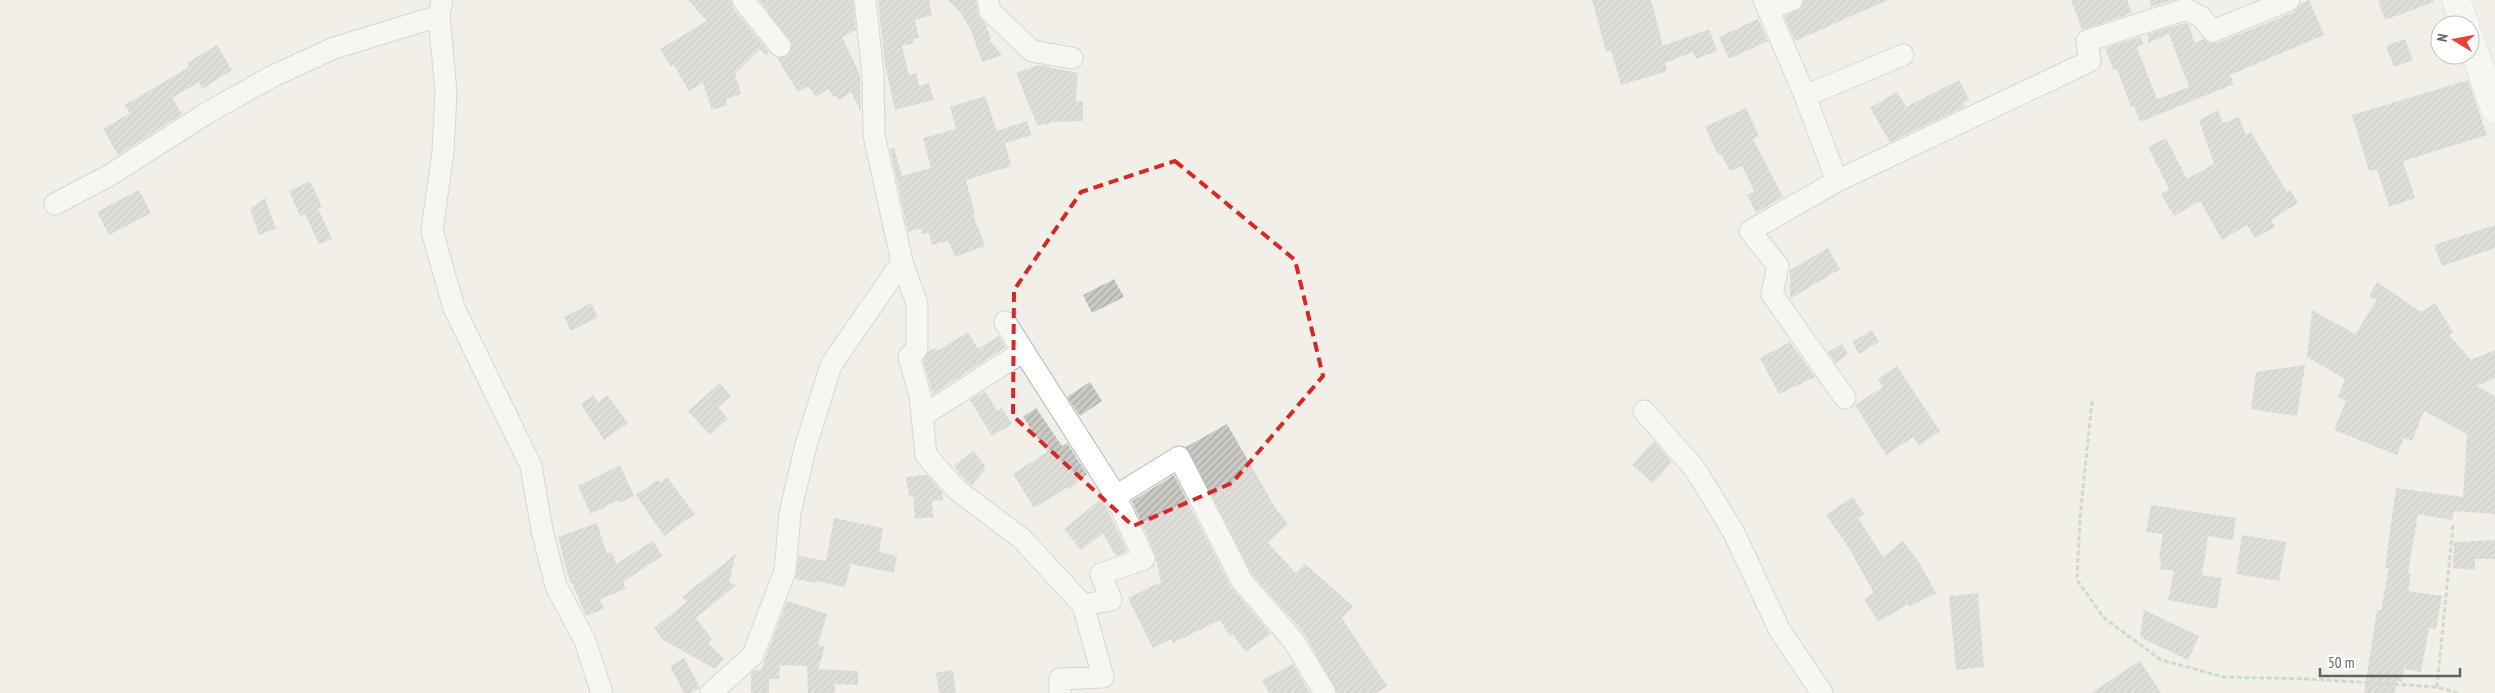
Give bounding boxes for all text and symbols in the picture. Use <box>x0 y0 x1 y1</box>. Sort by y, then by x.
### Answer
north arrow <box>2430 15 2480 65</box>
text: N <box>2433 32 2452 43</box>
scale bar <box>2320 646 2460 678</box>
text: 50 m <box>2328 653 2354 672</box>

